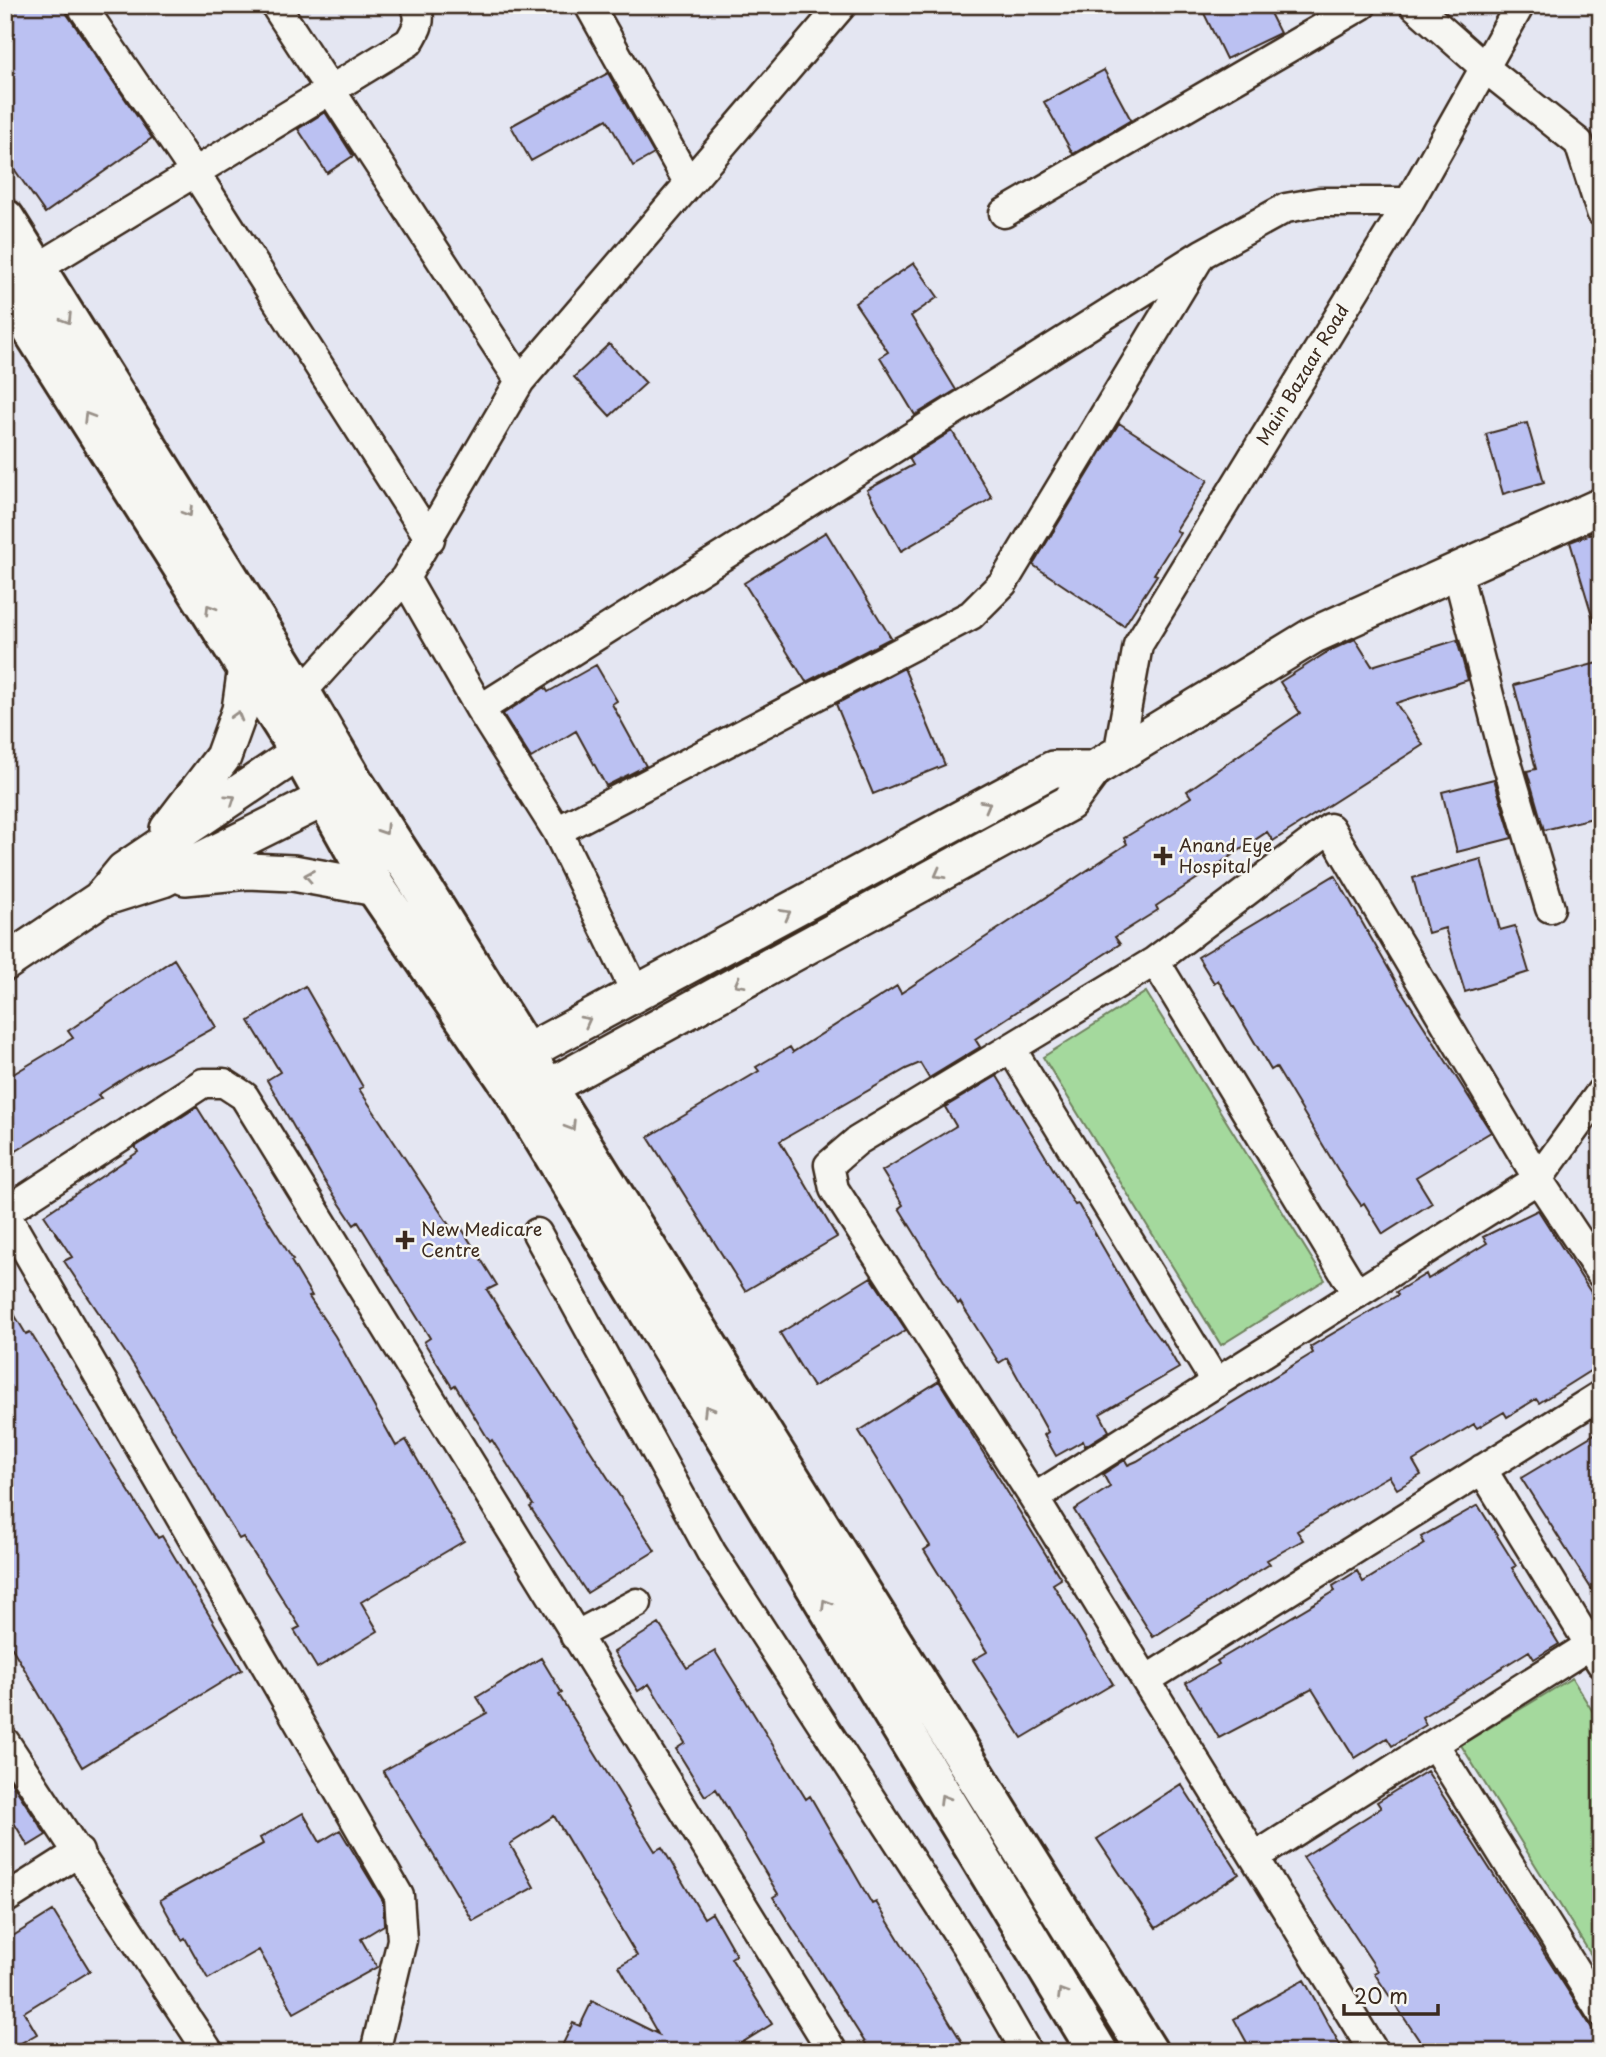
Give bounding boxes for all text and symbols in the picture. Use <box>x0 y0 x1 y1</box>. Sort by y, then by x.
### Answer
street label: Main Bazaar Road <box>1249 299 1355 450</box>
one-way arrow <box>59 311 72 324</box>
one-way arrow <box>83 412 96 425</box>
one-way arrow <box>179 504 192 517</box>
one-way arrow <box>205 604 218 617</box>
one-way arrow <box>229 710 244 722</box>
one-way arrow <box>223 794 236 807</box>
one-way arrow <box>979 800 991 813</box>
one-way arrow <box>376 822 389 835</box>
place label: Anand Eye Hospital <box>1179 831 1272 879</box>
marker: Anand Eye Hospital <box>1153 846 1173 866</box>
one-way arrow <box>934 866 946 879</box>
one-way arrow <box>303 869 315 884</box>
one-way arrow <box>779 909 791 922</box>
one-way arrow <box>734 975 746 988</box>
one-way arrow <box>579 1016 591 1030</box>
one-way arrow <box>562 1119 575 1132</box>
place label: New Medicare Centre <box>421 1215 542 1263</box>
marker: New Medicare Centre <box>395 1230 415 1250</box>
one-way arrow <box>704 1404 717 1417</box>
one-way arrow <box>822 1599 835 1612</box>
one-way arrow <box>940 1793 953 1806</box>
scale bar <box>1344 1973 1438 2017</box>
text: 20 m <box>1354 1979 1408 2011</box>
one-way arrow <box>1058 1988 1071 2001</box>

